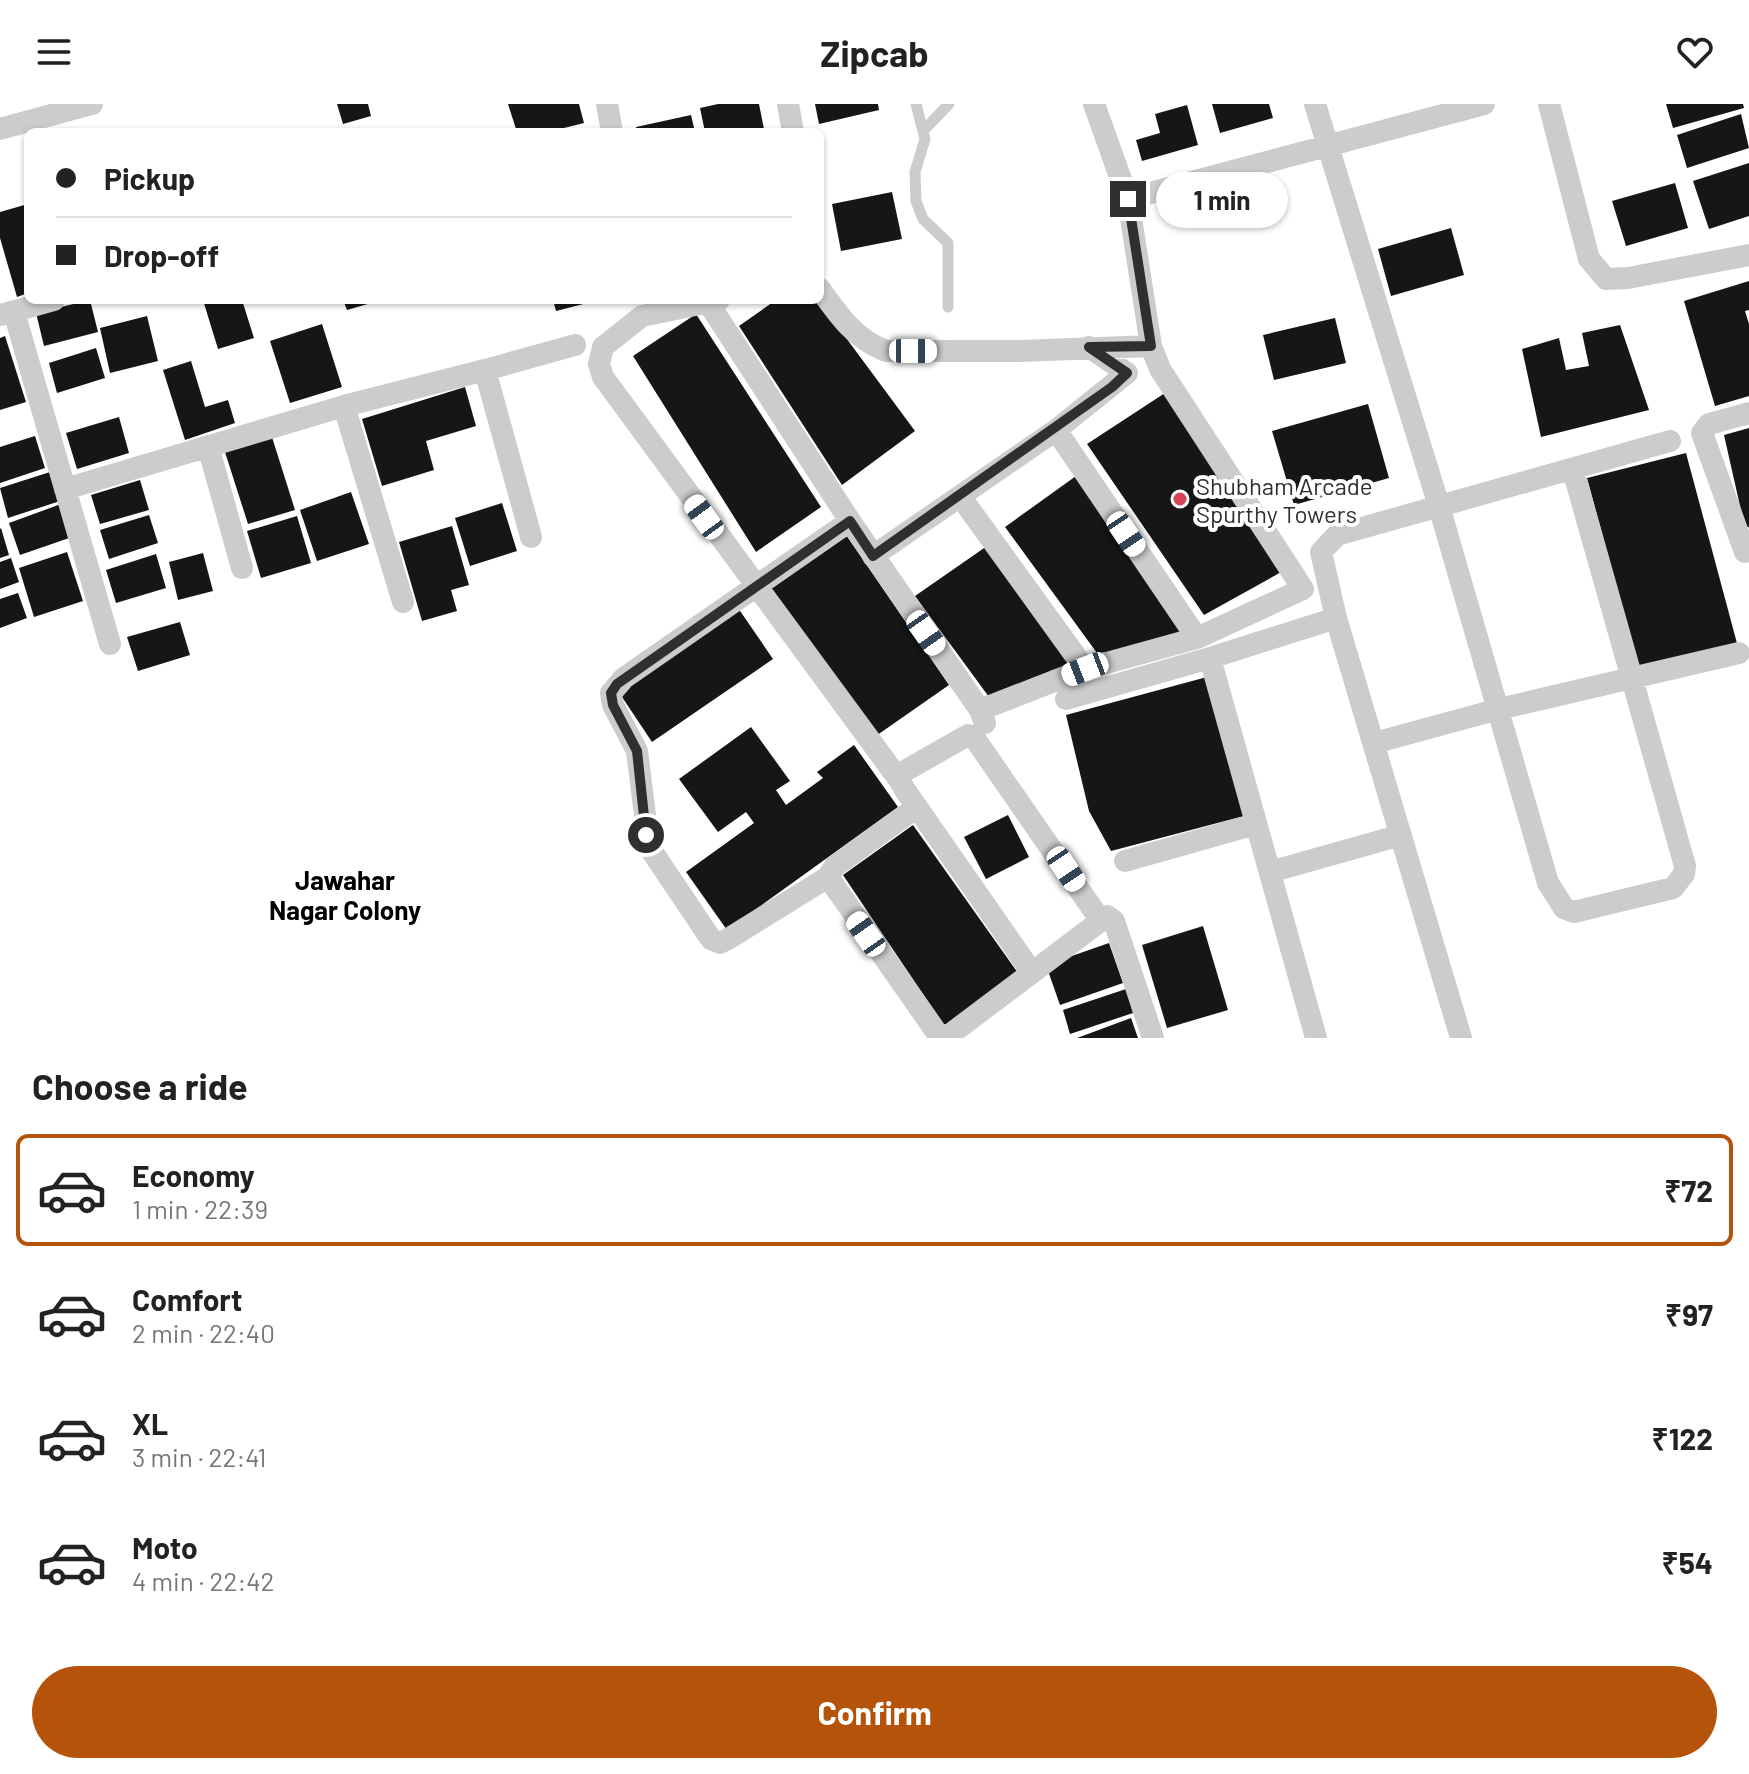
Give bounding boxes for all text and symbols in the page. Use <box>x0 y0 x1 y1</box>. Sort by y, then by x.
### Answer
icon: menu <box>32 30 76 74</box>
icon: heart <box>1673 30 1717 74</box>
text: Zipcab <box>820 31 929 74</box>
text: Pickup <box>104 160 195 196</box>
callout: 1 min <box>1156 171 1288 227</box>
route end <box>1110 181 1146 217</box>
text: 1 min <box>1194 184 1250 215</box>
text: Drop-off <box>104 237 219 273</box>
car <box>889 339 937 363</box>
place label: Shubham Arcade Spurthy Towers <box>1196 471 1373 528</box>
marker: Shubham Arcade Spurthy Towers <box>1171 490 1189 508</box>
car <box>680 491 728 543</box>
car <box>1103 507 1149 561</box>
car <box>902 606 950 660</box>
car <box>1058 649 1112 689</box>
route start <box>628 817 664 853</box>
car <box>1043 842 1089 896</box>
district label: Jawahar Nagar Colony <box>269 864 421 925</box>
car <box>842 907 890 961</box>
text: Choose a ride <box>32 1064 248 1107</box>
icon: car <box>36 1154 108 1226</box>
text: Economy <box>132 1157 255 1193</box>
text: ₹72 <box>1664 1172 1713 1208</box>
text: 1 min · 22:39 <box>132 1193 268 1224</box>
icon: car <box>36 1278 108 1350</box>
text: Comfort <box>132 1281 242 1317</box>
text: ₹97 <box>1665 1296 1713 1332</box>
text: 2 min · 22:40 <box>132 1317 275 1348</box>
icon: car <box>36 1402 108 1474</box>
text: XL <box>132 1405 168 1441</box>
text: ₹122 <box>1652 1420 1713 1456</box>
text: 3 min · 22:41 <box>132 1441 266 1472</box>
icon: car <box>36 1526 108 1598</box>
text: Moto <box>132 1529 198 1565</box>
text: ₹54 <box>1662 1544 1713 1580</box>
text: 4 min · 22:42 <box>132 1565 274 1596</box>
button: Confirm <box>32 1666 1717 1758</box>

